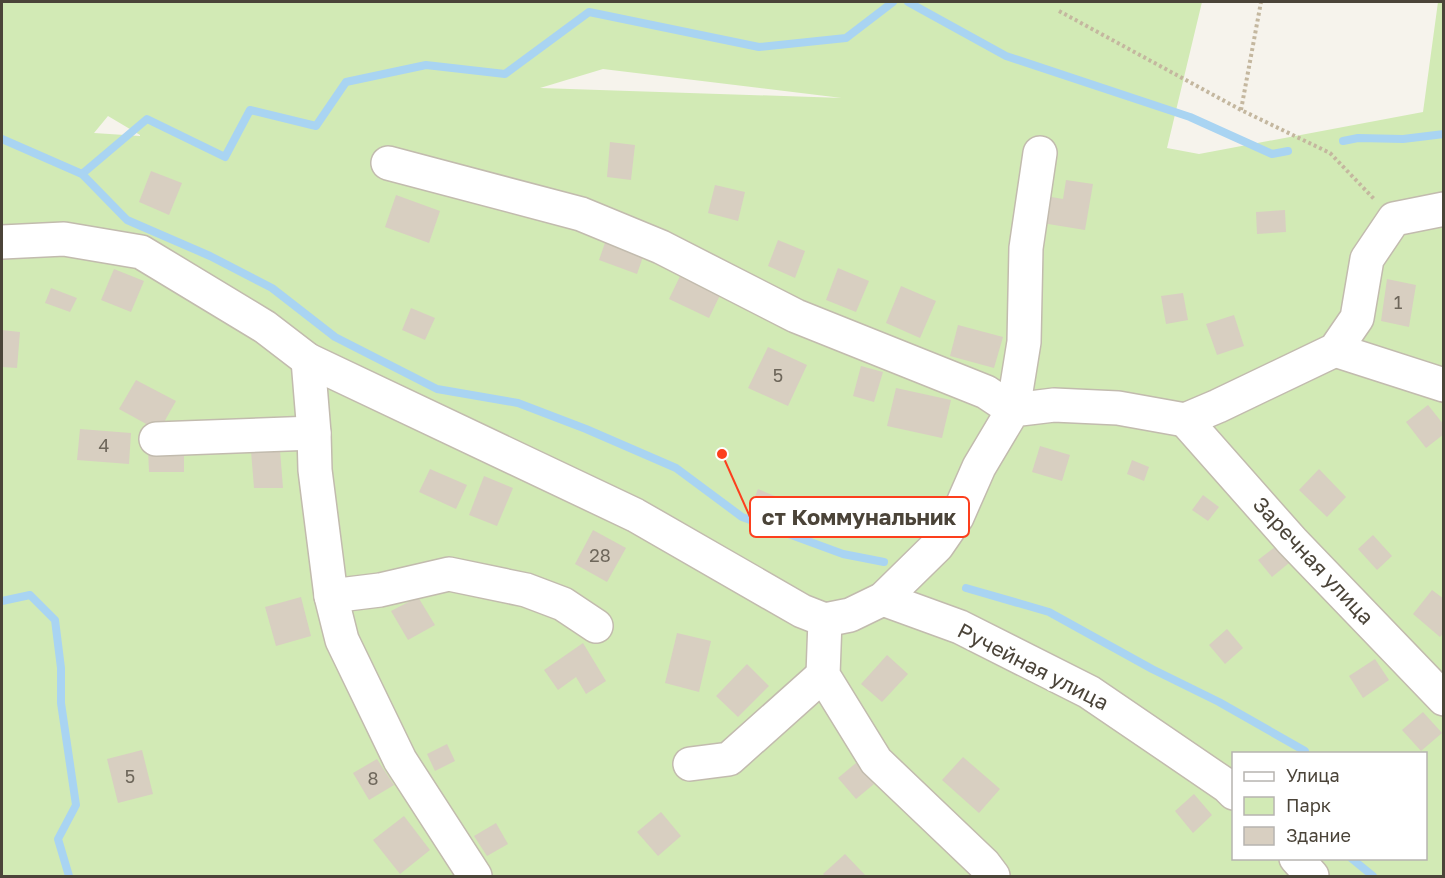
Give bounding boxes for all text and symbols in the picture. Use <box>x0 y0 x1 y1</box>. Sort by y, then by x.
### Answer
house number: 1 <box>1394 291 1403 313</box>
house number: 5 <box>773 364 783 386</box>
house number: 4 <box>99 434 110 456</box>
street label: Заречная улица <box>1248 491 1380 630</box>
callout: ст Коммунальник <box>750 497 969 537</box>
text: ст Коммунальник <box>762 503 956 530</box>
house number: 28 <box>589 544 611 566</box>
street label: Ручейная улица <box>954 617 1113 715</box>
legend <box>1232 752 1427 860</box>
text: Улица <box>1286 764 1340 786</box>
house number: 5 <box>125 765 135 787</box>
house number: 8 <box>368 767 378 789</box>
text: Парк <box>1286 794 1331 816</box>
text: Здание <box>1286 824 1351 846</box>

